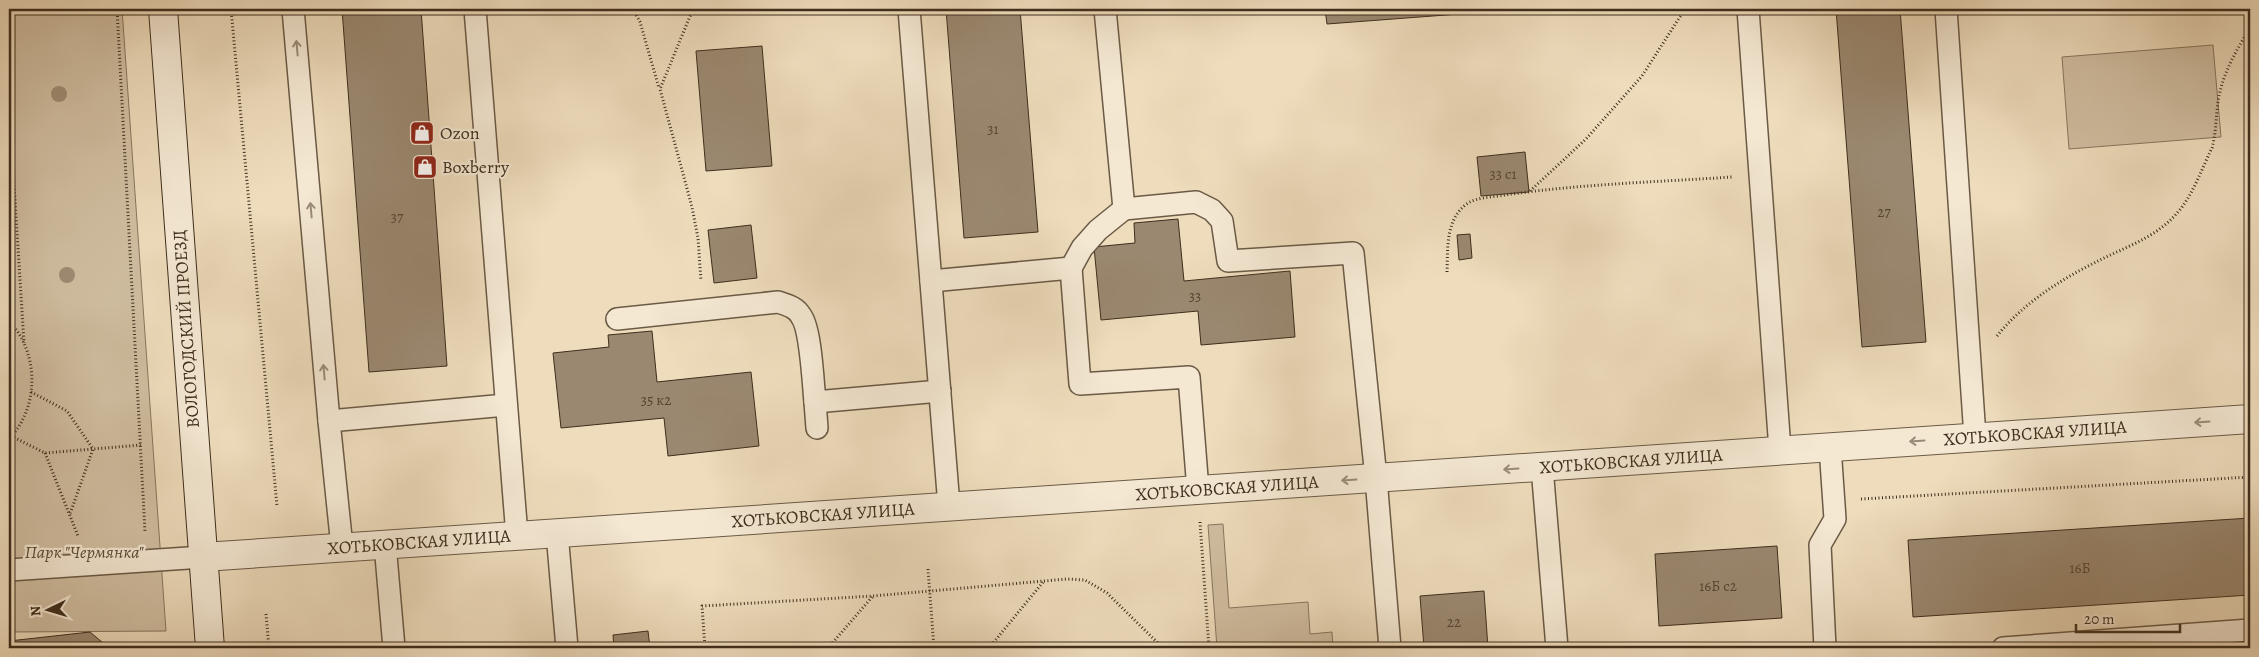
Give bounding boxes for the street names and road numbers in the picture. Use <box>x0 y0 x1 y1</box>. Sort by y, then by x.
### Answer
street label: ВОЛОГОДСКИЙ ПРОЕЗД <box>167 229 205 429</box>
street label: ХОТЬКОВСКАЯ УЛИЦА <box>1943 415 2128 451</box>
street label: ХОТЬКОВСКАЯ УЛИЦА <box>1539 443 1724 479</box>
street label: ХОТЬКОВСКАЯ УЛИЦА <box>1135 470 1320 506</box>
street label: ХОТЬКОВСКАЯ УЛИЦА <box>731 497 916 533</box>
street label: ХОТЬКОВСКАЯ УЛИЦА <box>327 524 512 560</box>

